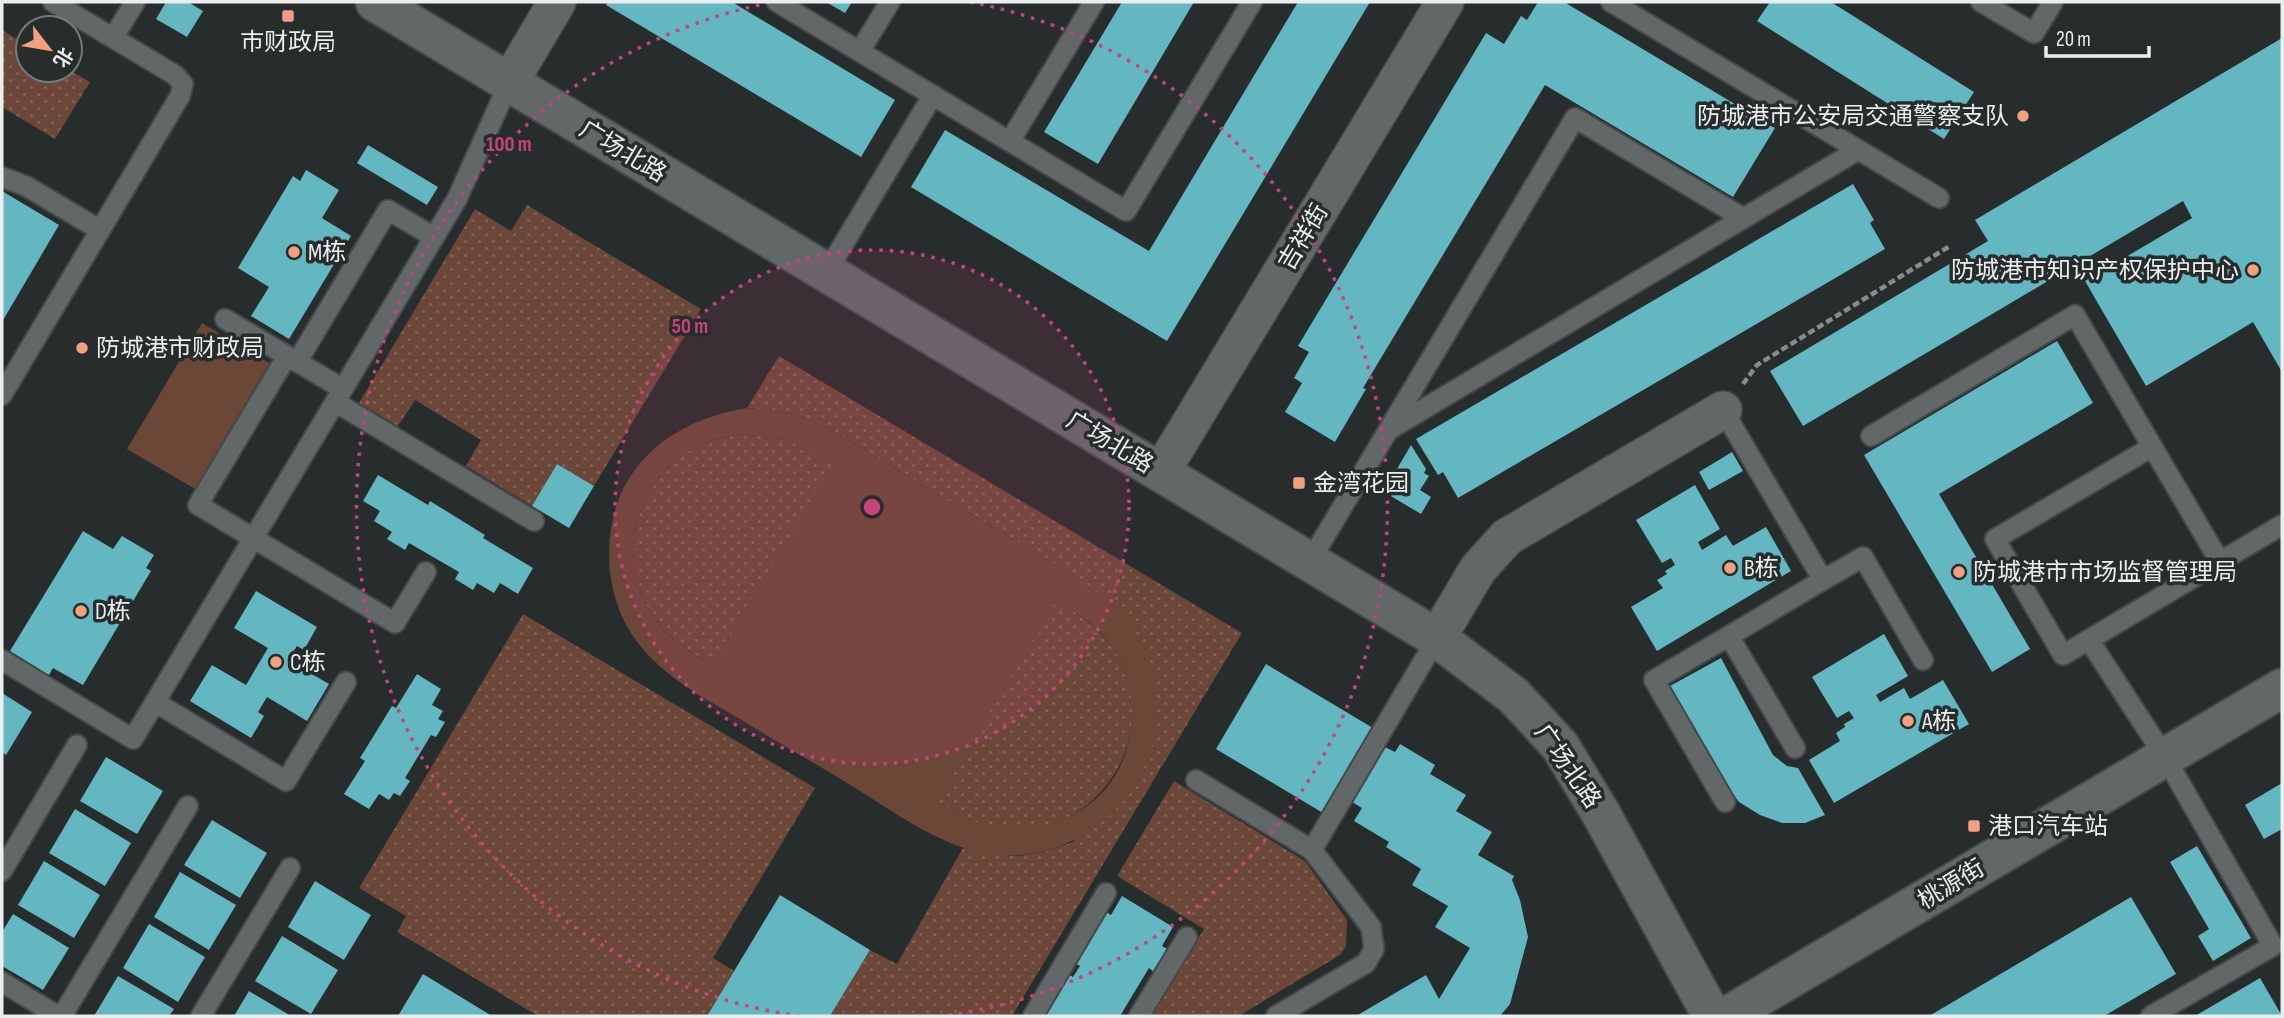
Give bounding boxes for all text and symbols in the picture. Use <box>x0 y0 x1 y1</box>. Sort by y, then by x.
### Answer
marker: 巿财政局 <box>280 8 296 24</box>
north arrow <box>14 14 84 84</box>
scale bar <box>2046 14 2149 58</box>
text: 20 m <box>2056 27 2091 52</box>
place label: 巿财政局 <box>240 28 336 57</box>
text: 北 <box>48 43 77 71</box>
place label: 防城港市公安局交通警察支队 <box>1697 102 2009 131</box>
marker: 防城港市公安局交通警察支队 <box>2015 108 2031 124</box>
street label: 广场北路 <box>574 114 671 189</box>
text: 100 m <box>486 132 532 157</box>
street label: 吉祥街 <box>1272 199 1334 276</box>
place label: M栋 <box>308 238 346 267</box>
marker: M栋 <box>286 244 302 260</box>
place label: 防城港市知识产权保护中心 <box>1951 256 2239 285</box>
marker: 防城港市知识产权保护中心 <box>2245 262 2261 278</box>
text: 50 m <box>672 314 708 339</box>
place label: 防城港市财政局 <box>96 334 264 363</box>
marker: 防城港市财政局 <box>74 340 90 356</box>
street label: 广场北路 <box>1061 405 1158 480</box>
place label: 金湾花园 <box>1313 469 1409 498</box>
marker: 金湾花园 <box>1291 475 1307 491</box>
centre of rings <box>860 495 884 519</box>
place label: B栋 <box>1744 554 1779 583</box>
place label: 防城港市市场监督管理局 <box>1973 558 2237 587</box>
marker: B栋 <box>1722 560 1738 576</box>
marker: 防城港市市场监督管理局 <box>1951 564 1967 580</box>
place label: D栋 <box>95 597 131 626</box>
marker: D栋 <box>73 603 89 619</box>
place label: C栋 <box>290 648 326 677</box>
marker: C栋 <box>268 654 284 670</box>
place label: A栋 <box>1921 707 1956 736</box>
marker: A栋 <box>1900 713 1916 729</box>
street label: 广场北路 <box>1528 719 1607 814</box>
place label: 港口汽车站 <box>1988 812 2108 841</box>
marker: 港口汽车站 <box>1966 818 1982 834</box>
street label: 桃源街 <box>1913 853 1990 915</box>

